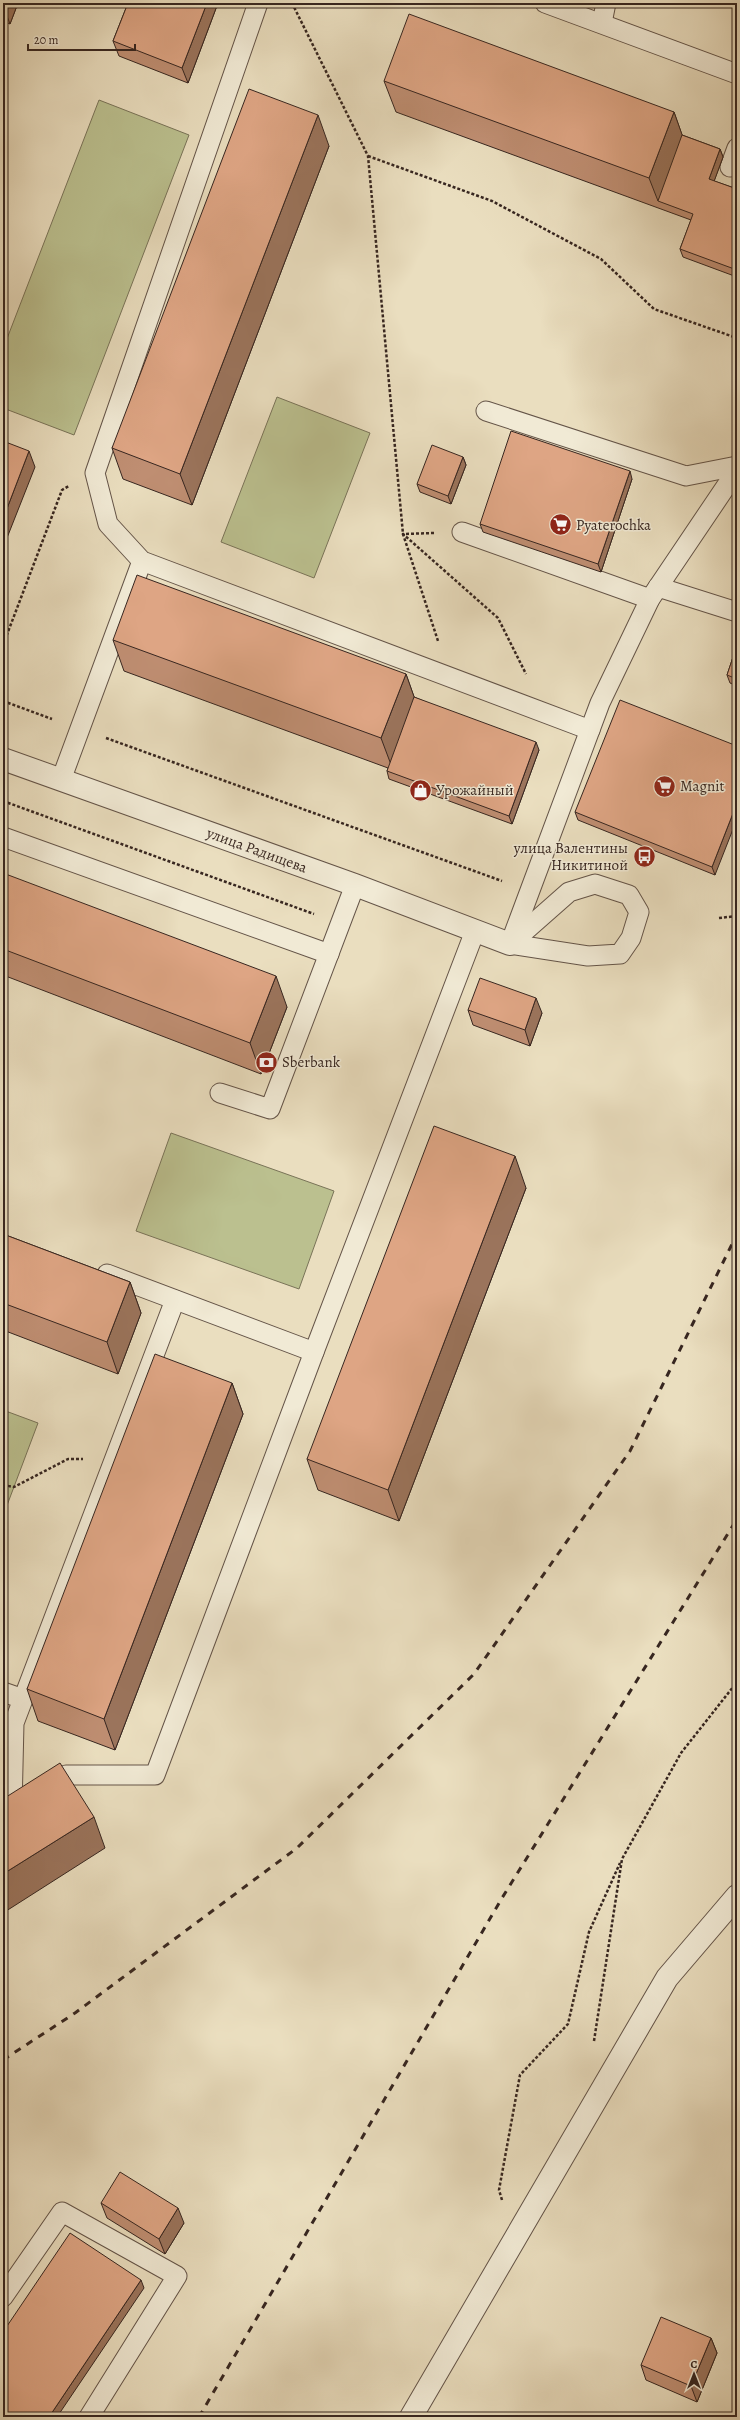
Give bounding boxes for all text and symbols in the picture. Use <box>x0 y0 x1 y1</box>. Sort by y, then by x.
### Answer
scale bar <box>28 26 135 52</box>
text: 20 m <box>34 32 58 48</box>
supermarket icon: Pyaterochka <box>547 512 573 538</box>
place label: Pyaterochka <box>576 515 651 535</box>
supermarket icon: Magnit <box>651 773 677 799</box>
place label: Magnit <box>680 776 725 796</box>
shop icon: Урожайный <box>407 777 433 803</box>
place label: Урожайный <box>436 780 514 800</box>
street label: улица Радищева <box>203 822 310 877</box>
place label: улица Валентины Никитиной <box>513 838 628 875</box>
bus stop icon: улица Валентины Никитиной <box>631 844 657 870</box>
bank icon: Sberbank <box>253 1049 279 1075</box>
place label: Sberbank <box>282 1052 341 1072</box>
north arrow <box>674 2354 714 2394</box>
text: С <box>691 2357 698 2372</box>

